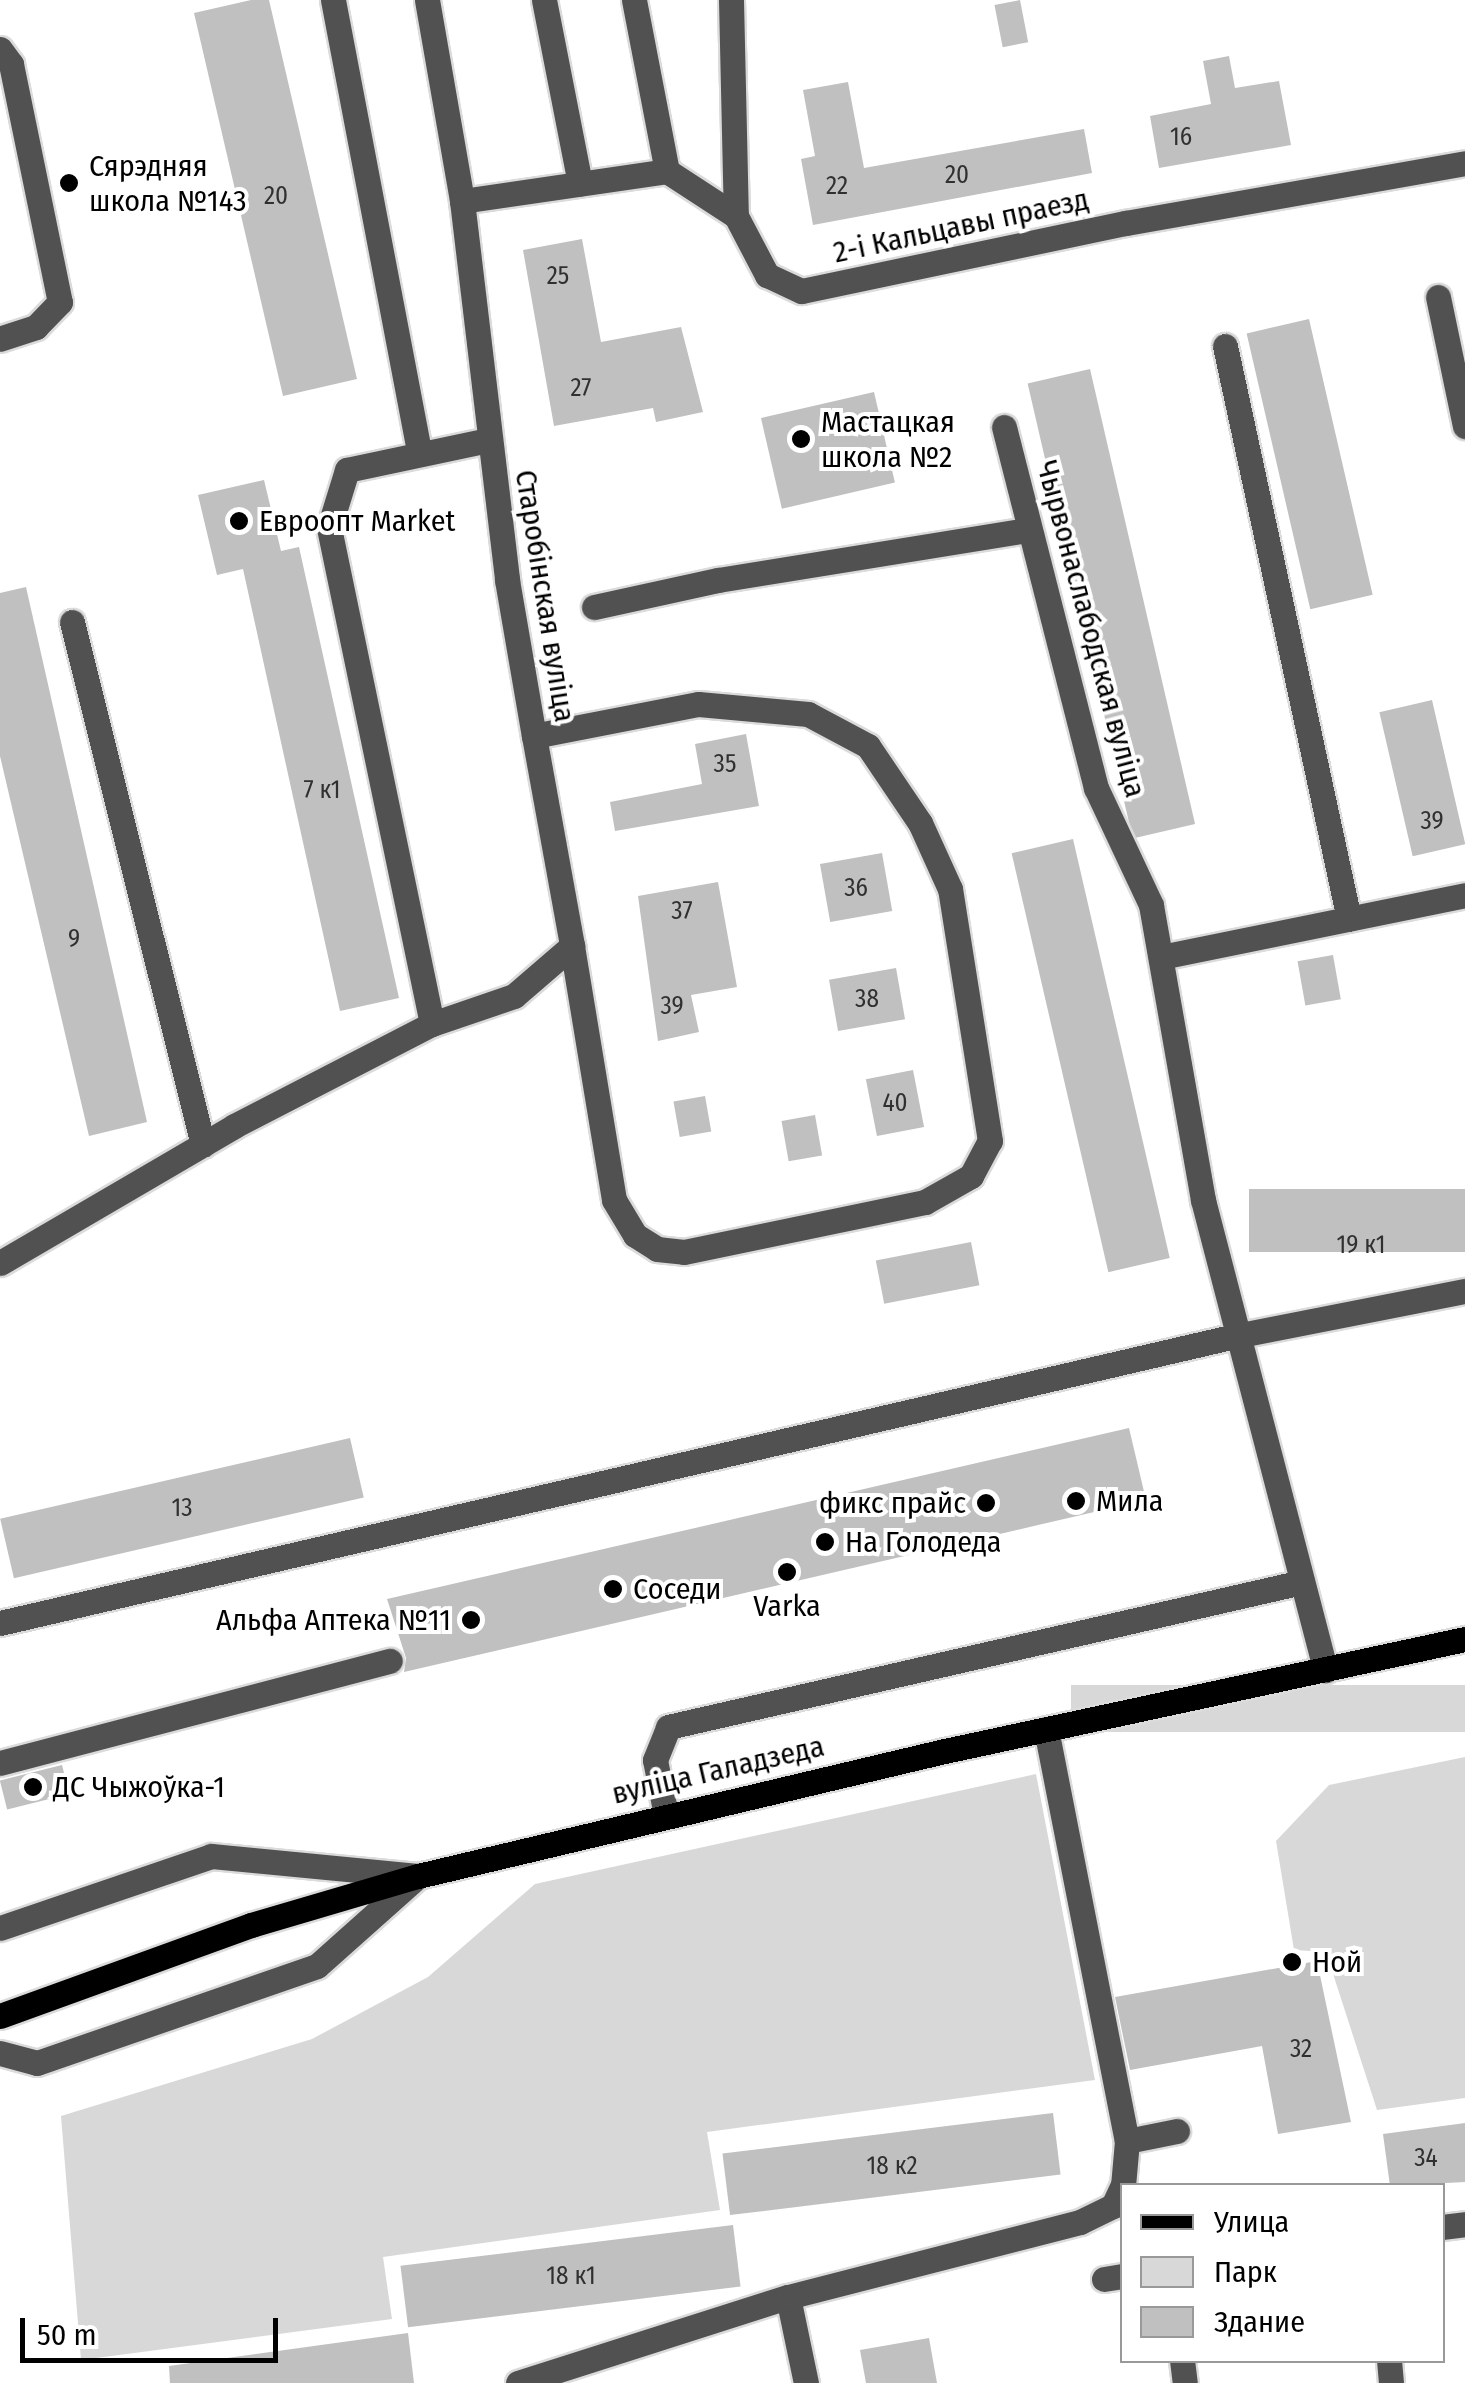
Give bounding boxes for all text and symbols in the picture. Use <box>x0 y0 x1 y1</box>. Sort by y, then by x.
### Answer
house number: 16 <box>1170 122 1192 152</box>
place label: Сярэдняя школа №143 <box>89 148 246 218</box>
house number: 20 <box>945 160 969 190</box>
house number: 22 <box>826 171 848 201</box>
marker: Сярэдняя школа №143 <box>58 172 80 194</box>
house number: 20 <box>264 181 288 211</box>
street label: 2-і Кальцавы праезд <box>830 181 1092 271</box>
house number: 25 <box>547 261 569 291</box>
house number: 27 <box>571 373 591 403</box>
place label: Мастацкая школа №2 <box>821 404 955 474</box>
marker: Мастацкая школа №2 <box>790 428 812 450</box>
street label: Чырвонаслабодская вуліца <box>1029 457 1153 801</box>
street label: Старобінская вуліца <box>507 467 583 725</box>
place label: Евроопт Market <box>259 503 455 539</box>
marker: Евроопт Market <box>228 510 250 532</box>
house number: 35 <box>714 749 736 779</box>
house number: 7 к1 <box>303 775 341 805</box>
house number: 39 <box>1420 806 1444 836</box>
house number: 36 <box>844 873 868 903</box>
house number: 37 <box>671 896 693 926</box>
house number: 9 <box>68 924 80 954</box>
house number: 38 <box>855 984 879 1014</box>
house number: 39 <box>660 991 684 1021</box>
house number: 40 <box>882 1088 908 1118</box>
house number: 19 к1 <box>1337 1230 1385 1260</box>
place label: Мила <box>1096 1483 1164 1519</box>
place label: фикс прайс <box>819 1485 966 1521</box>
marker: Мила <box>1065 1490 1087 1512</box>
marker: фикс прайс <box>975 1492 997 1514</box>
house number: 13 <box>171 1493 193 1523</box>
place label: На Голодеда <box>845 1524 1002 1560</box>
marker: На Голодеда <box>814 1531 836 1553</box>
marker: Varka <box>776 1561 798 1583</box>
place label: Соседи <box>633 1571 721 1607</box>
marker: Соседи <box>602 1578 624 1600</box>
place label: Varka <box>753 1588 821 1624</box>
place label: Альфа Аптека №11 <box>216 1602 451 1638</box>
marker: Альфа Аптека №11 <box>460 1609 482 1631</box>
street label: вуліца Галадзеда <box>608 1728 828 1812</box>
place label: ДС Чыжоўка-1 <box>53 1769 225 1805</box>
marker: ДС Чыжоўка-1 <box>22 1776 44 1798</box>
place label: Ной <box>1312 1944 1362 1980</box>
marker: Ной <box>1281 1951 1303 1973</box>
house number: 32 <box>1290 2034 1312 2064</box>
house number: 34 <box>1414 2143 1438 2173</box>
house number: 18 к2 <box>867 2151 917 2181</box>
legend <box>1120 2183 1445 2363</box>
text: Улица <box>1214 2204 1289 2240</box>
text: Парк <box>1214 2254 1277 2290</box>
house number: 18 к1 <box>546 2261 596 2291</box>
scale bar <box>25 2298 282 2360</box>
text: Здание <box>1214 2304 1305 2340</box>
text: 50 m <box>37 2317 97 2353</box>

